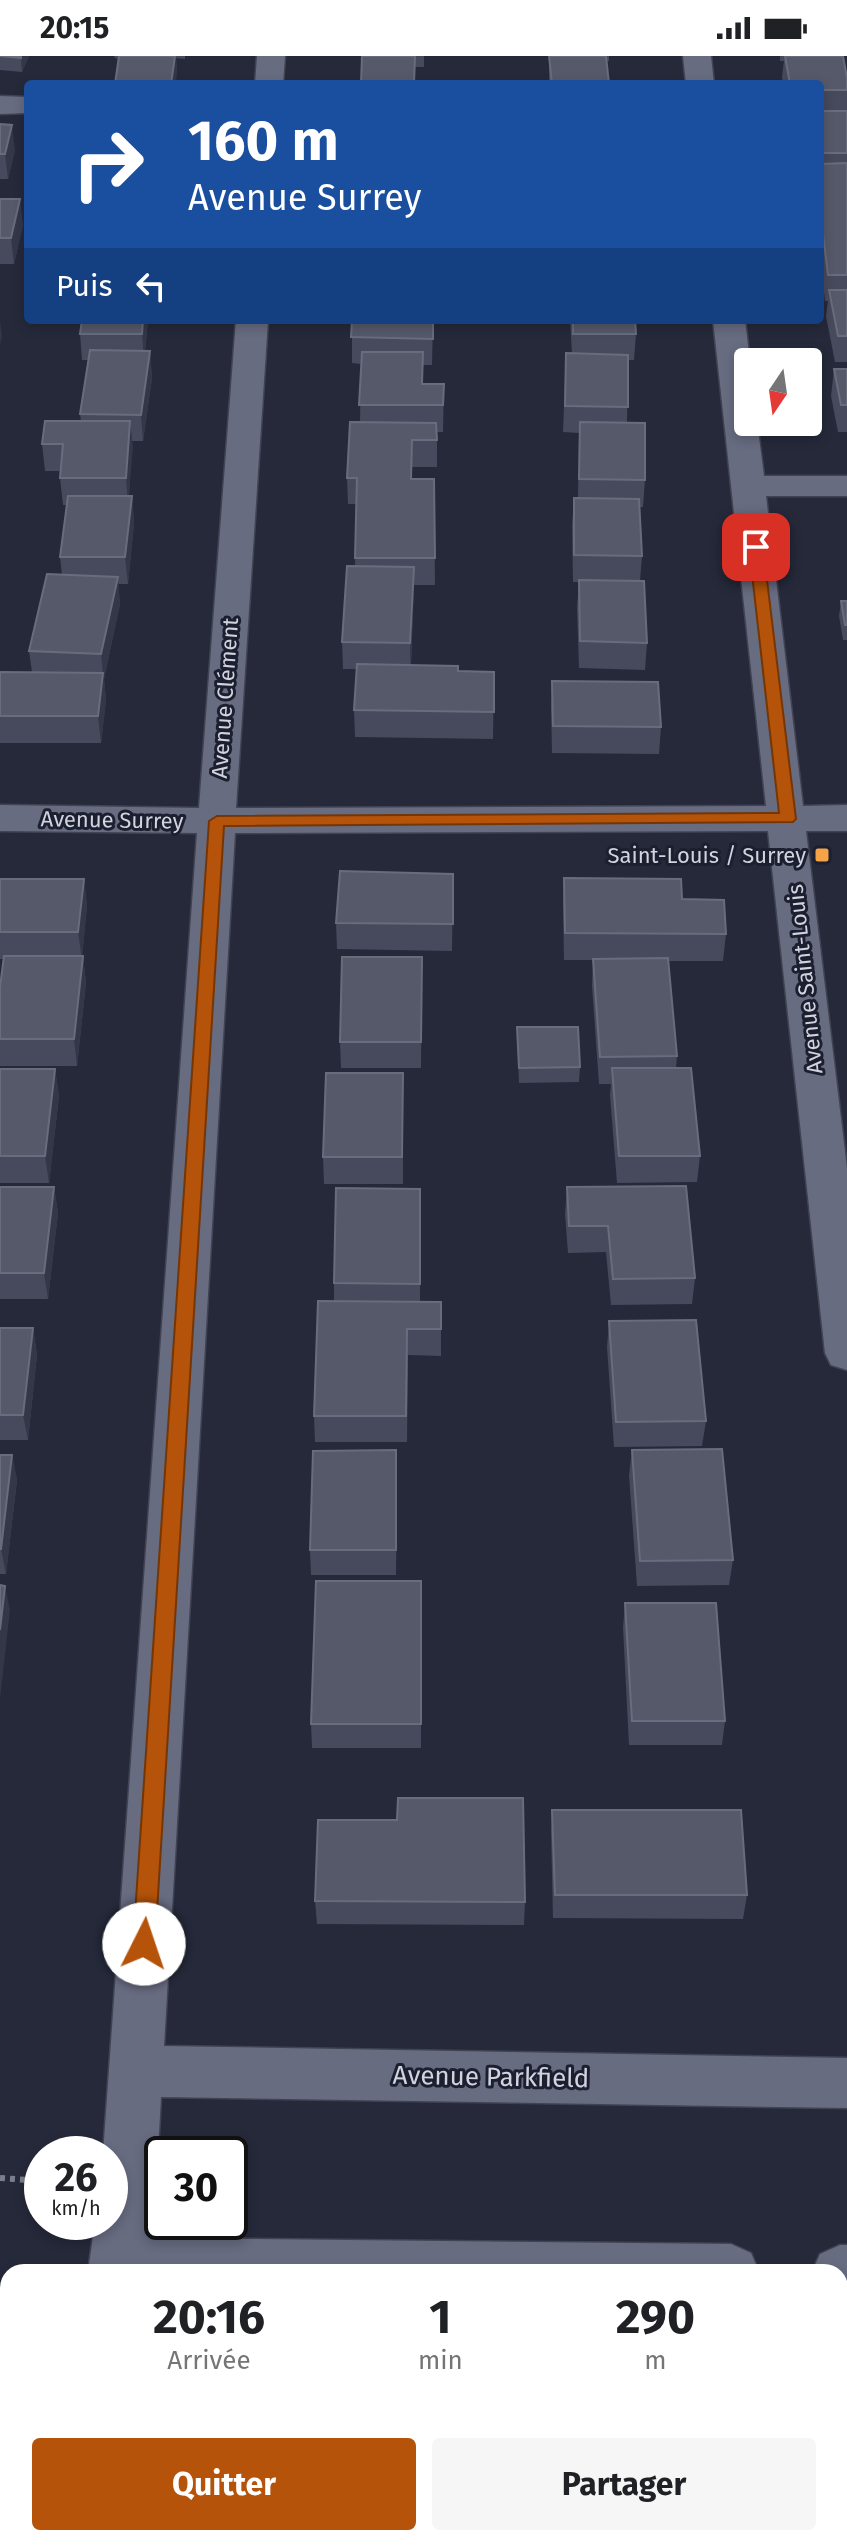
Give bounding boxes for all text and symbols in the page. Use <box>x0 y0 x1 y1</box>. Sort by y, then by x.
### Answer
text: 20:15 <box>40 10 109 46</box>
text: 160 m <box>188 108 339 175</box>
icon: right <box>56 112 160 216</box>
text: Avenue Surrey <box>188 176 422 220</box>
icon: left <box>129 264 173 308</box>
text: Puis <box>56 268 113 304</box>
north arrow <box>734 348 822 436</box>
map controls <box>734 348 822 436</box>
pin <box>722 513 790 581</box>
icon: arrive <box>734 525 778 569</box>
street label: Avenue Clément <box>206 617 244 779</box>
street label: Avenue Surrey <box>40 805 184 835</box>
place label: Saint-Louis / Surrey <box>608 842 806 869</box>
marker: Saint-Louis / Surrey <box>813 846 831 864</box>
street label: Avenue Saint-Louis <box>782 883 828 1075</box>
position arrow <box>102 1902 186 1986</box>
street label: Avenue Parkfield <box>392 2060 590 2094</box>
speed limit sign: 30 <box>144 2136 248 2240</box>
text: 26 <box>54 2154 98 2202</box>
text: km/h <box>51 2196 101 2220</box>
text: 20:16 <box>153 2288 265 2346</box>
text: 1 <box>429 2288 452 2346</box>
text: 290 <box>616 2288 695 2346</box>
text: Arrivée <box>167 2345 251 2376</box>
text: min <box>418 2345 463 2376</box>
text: m <box>644 2345 667 2376</box>
button: Quitter <box>32 2438 416 2530</box>
button: Partager <box>432 2438 816 2530</box>

